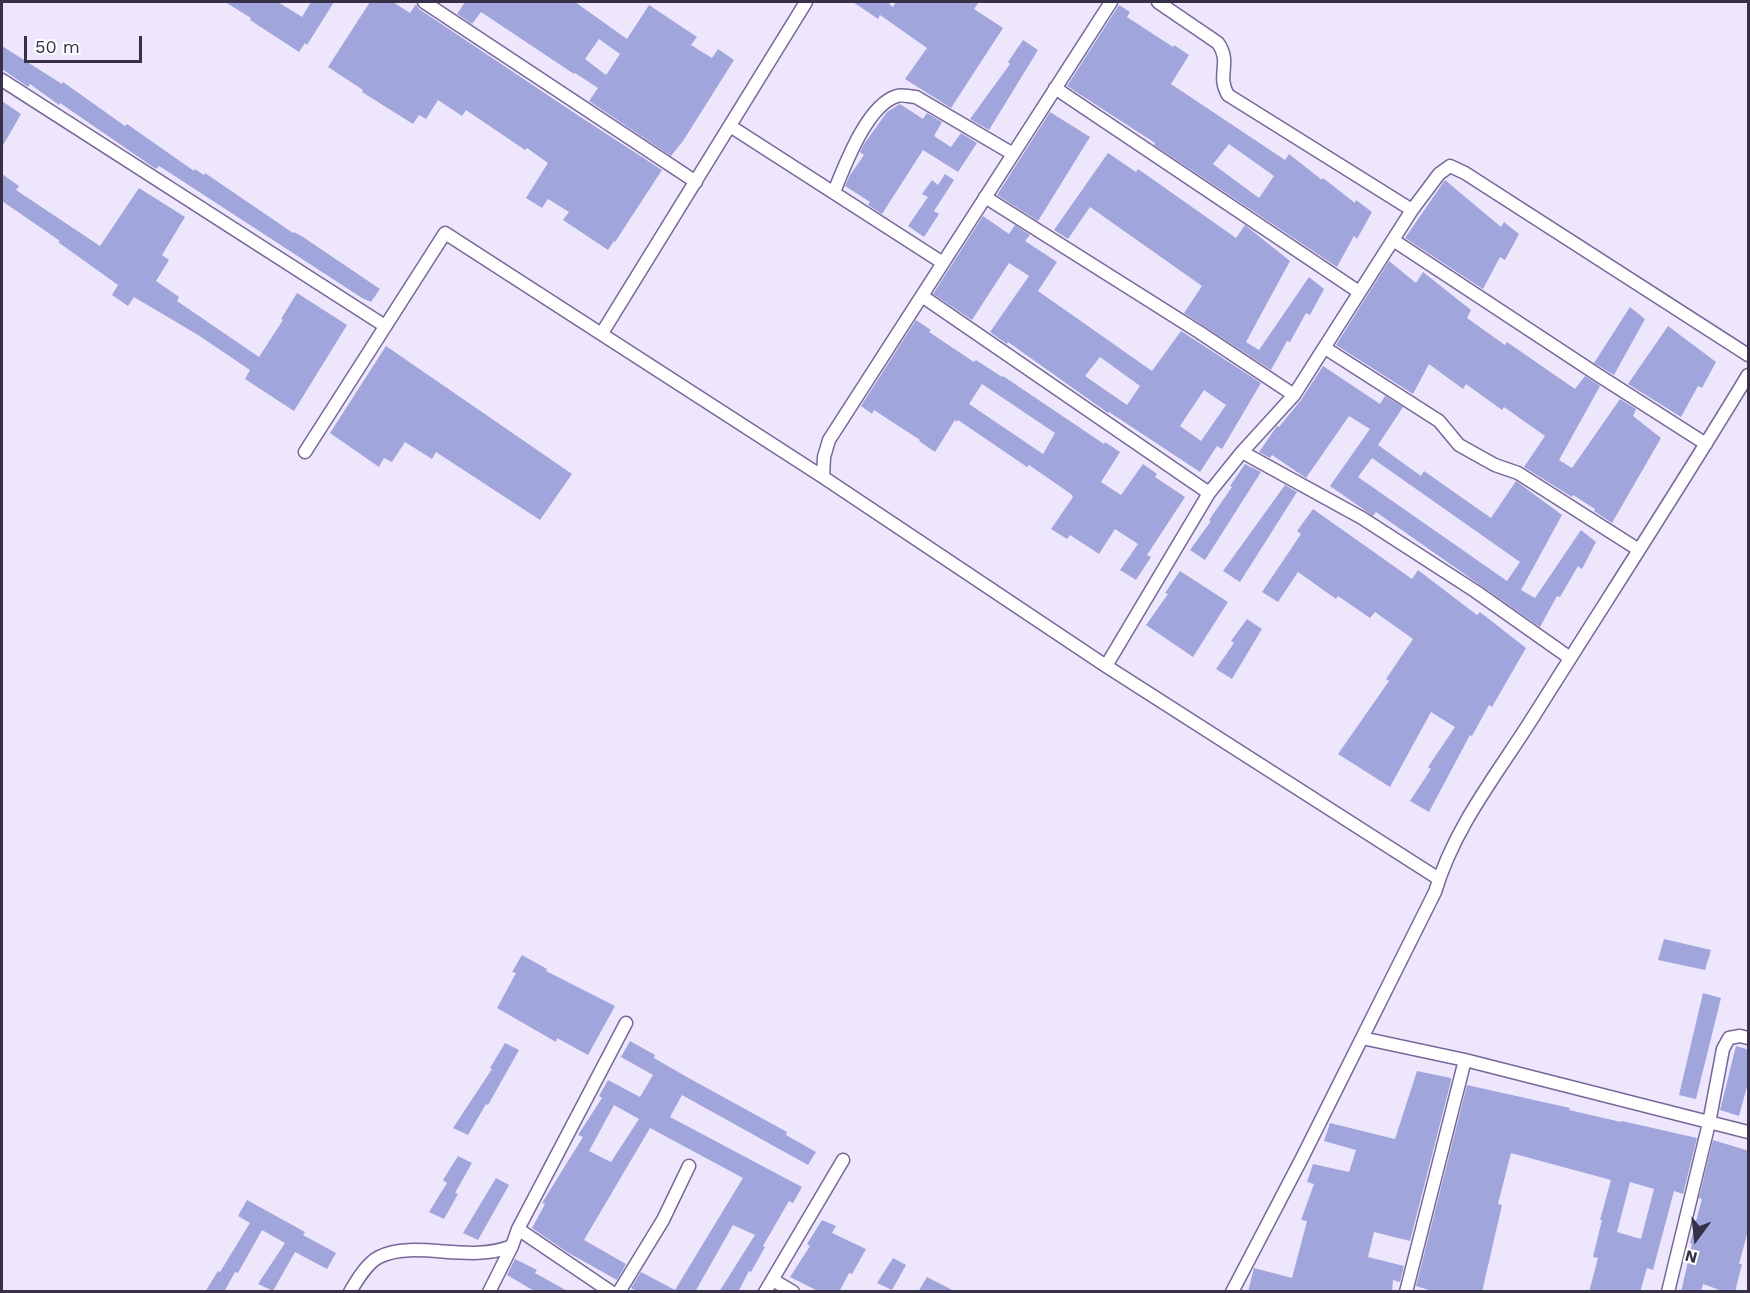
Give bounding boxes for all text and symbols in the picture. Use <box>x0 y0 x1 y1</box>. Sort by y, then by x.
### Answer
scale bar <box>27 24 146 62</box>
text: 50 m <box>35 36 80 57</box>
north arrow <box>1666 1209 1726 1269</box>
text: N <box>1683 1246 1699 1268</box>

